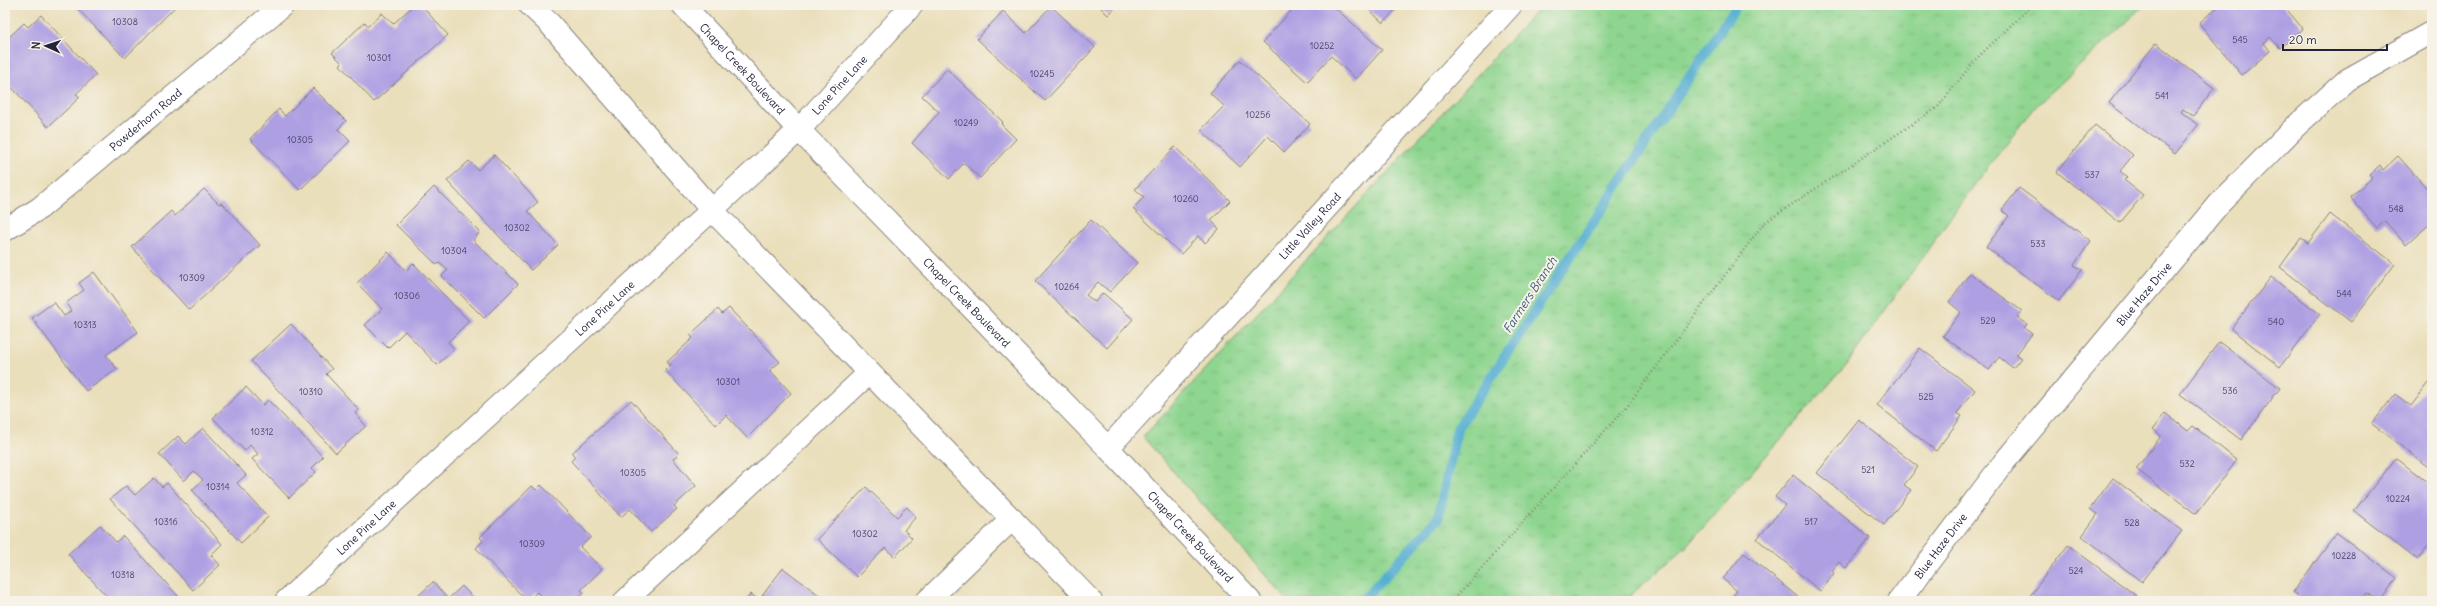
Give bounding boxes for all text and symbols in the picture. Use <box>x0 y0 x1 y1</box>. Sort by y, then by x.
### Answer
house number: 10308 <box>112 16 138 27</box>
street label: Chapel Creek Boulevard <box>696 20 788 118</box>
north arrow <box>26 26 66 66</box>
scale bar <box>2283 26 2387 52</box>
text: 20 m <box>2289 32 2317 47</box>
house number: 545 <box>2232 34 2248 45</box>
house number: 10252 <box>1310 40 1334 51</box>
text: N <box>29 41 43 50</box>
house number: 10301 <box>367 52 391 63</box>
street label: Lone Pine Lane <box>809 52 870 118</box>
house number: 10245 <box>1030 68 1054 79</box>
street label: Powderhorn Road <box>107 85 185 154</box>
house number: 541 <box>2155 90 2169 101</box>
house number: 10256 <box>1246 109 1270 120</box>
house number: 10249 <box>954 117 978 128</box>
house number: 10305 <box>287 134 313 145</box>
house number: 537 <box>2085 169 2100 180</box>
street label: Little Valley Road <box>1276 189 1344 262</box>
house number: 10260 <box>1173 193 1199 204</box>
house number: 548 <box>2388 203 2404 214</box>
house number: 10302 <box>504 222 530 233</box>
house number: 533 <box>2030 238 2046 249</box>
house number: 10304 <box>441 245 467 256</box>
water label: Farmers Branch <box>1499 253 1560 336</box>
street label: Chapel Creek Boulevard <box>920 255 1014 351</box>
street label: Blue Haze Drive <box>2114 259 2175 329</box>
house number: 10309 <box>179 272 205 283</box>
street label: Lone Pine Lane <box>572 277 638 339</box>
house number: 10264 <box>1055 281 1079 292</box>
house number: 544 <box>2336 288 2352 299</box>
house number: 10306 <box>394 290 420 301</box>
house number: 529 <box>1980 315 1996 326</box>
house number: 540 <box>2268 316 2284 327</box>
house number: 10313 <box>73 319 97 330</box>
house number: 10301 <box>716 376 740 387</box>
house number: 536 <box>2222 385 2238 396</box>
house number: 10310 <box>299 386 323 397</box>
house number: 525 <box>1918 391 1934 402</box>
house number: 10312 <box>250 426 274 437</box>
house number: 532 <box>2179 458 2195 469</box>
house number: 521 <box>1861 464 1875 475</box>
house number: 10305 <box>620 467 646 478</box>
house number: 10314 <box>206 481 230 492</box>
street label: Chapel Creek Boulevard <box>1145 488 1236 586</box>
house number: 10224 <box>2386 493 2410 504</box>
street label: Lone Pine Lane <box>334 497 399 558</box>
street label: Blue Haze Drive <box>1911 510 1970 582</box>
house number: 10316 <box>154 516 178 527</box>
house number: 517 <box>1804 516 1818 527</box>
house number: 528 <box>2124 517 2140 528</box>
house number: 10302 <box>852 528 878 539</box>
house number: 10309 <box>519 538 545 549</box>
house number: 10228 <box>2332 550 2356 561</box>
house number: 524 <box>2068 565 2084 576</box>
house number: 10318 <box>111 569 135 580</box>

